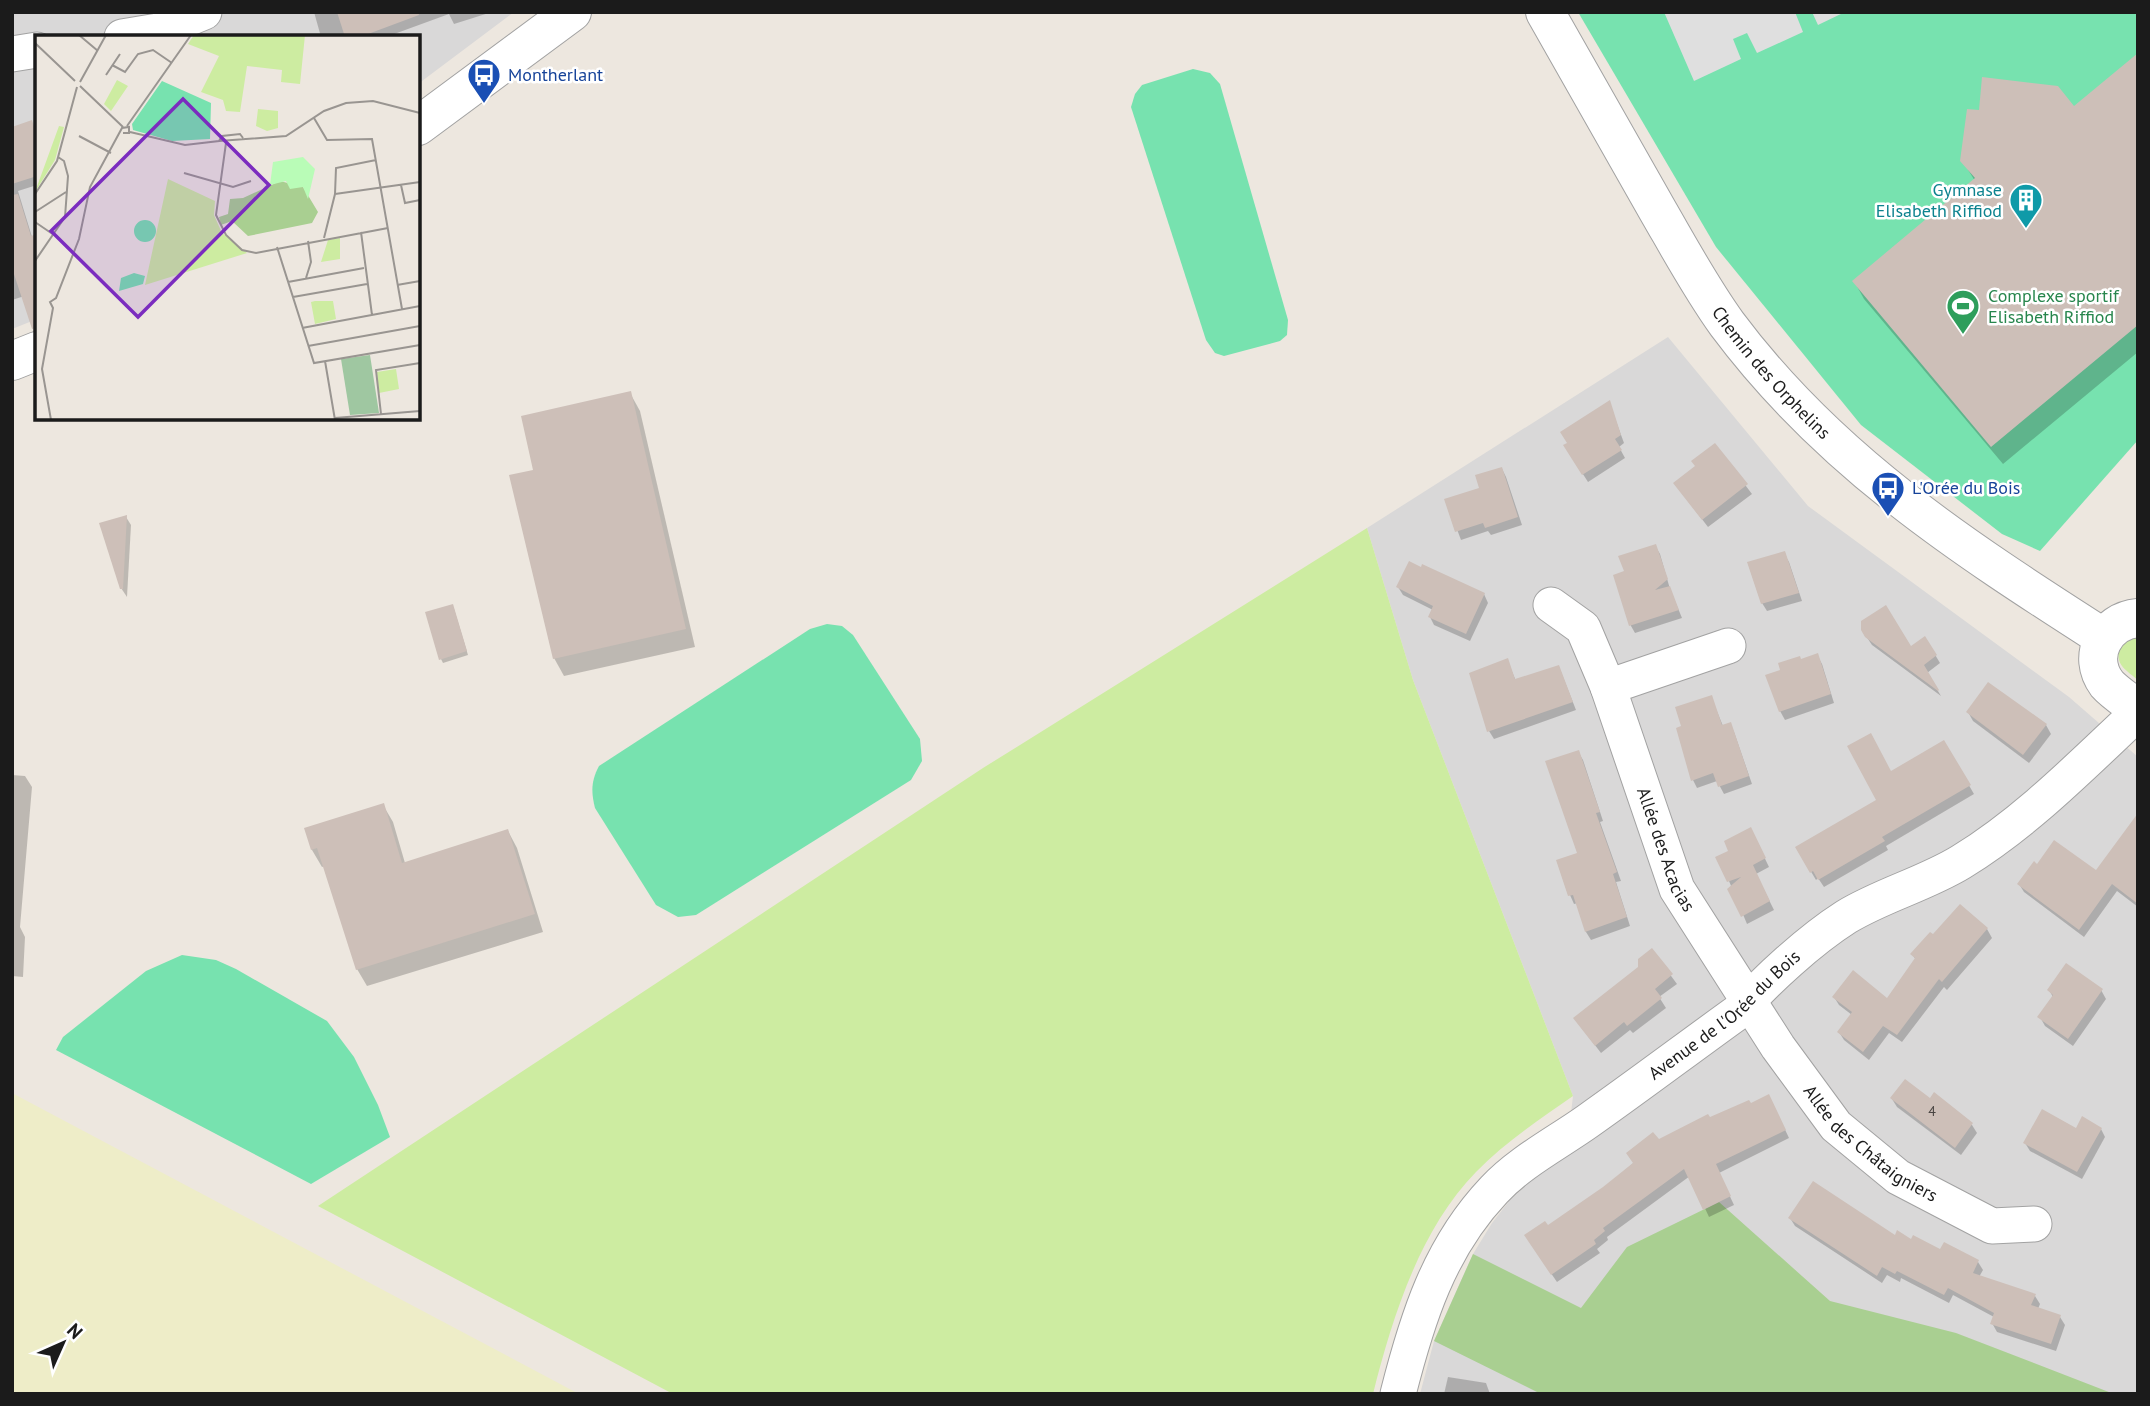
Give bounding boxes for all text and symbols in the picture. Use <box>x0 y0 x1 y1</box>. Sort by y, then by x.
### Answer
inset map <box>35 35 420 420</box>
bus stop icon: Montherlant <box>465 56 503 105</box>
place label: Montherlant <box>508 63 603 86</box>
place label: Gymnase Elisabeth Riffiod <box>1876 178 2002 222</box>
building icon: Gymnase Elisabeth Riffiod <box>2007 181 2045 230</box>
place label: Complexe sportif Elisabeth Riffiod <box>1988 284 2120 328</box>
sports icon: Complexe sportif Elisabeth Riffiod <box>1944 287 1982 336</box>
street label: Chemin des Orphelins <box>1707 302 1836 444</box>
bus stop icon: L'Orée du Bois <box>1869 469 1907 518</box>
place label: L'Orée du Bois <box>1912 476 2020 499</box>
street label: Allée des Acacias <box>1632 784 1700 916</box>
street label: Avenue de l'Orée du Bois <box>1644 945 1805 1085</box>
street label: Allée des Châtaigniers <box>1799 1080 1942 1207</box>
house number: 4 <box>1928 1102 1936 1120</box>
north arrow <box>28 1308 98 1378</box>
text: N <box>62 1318 88 1344</box>

